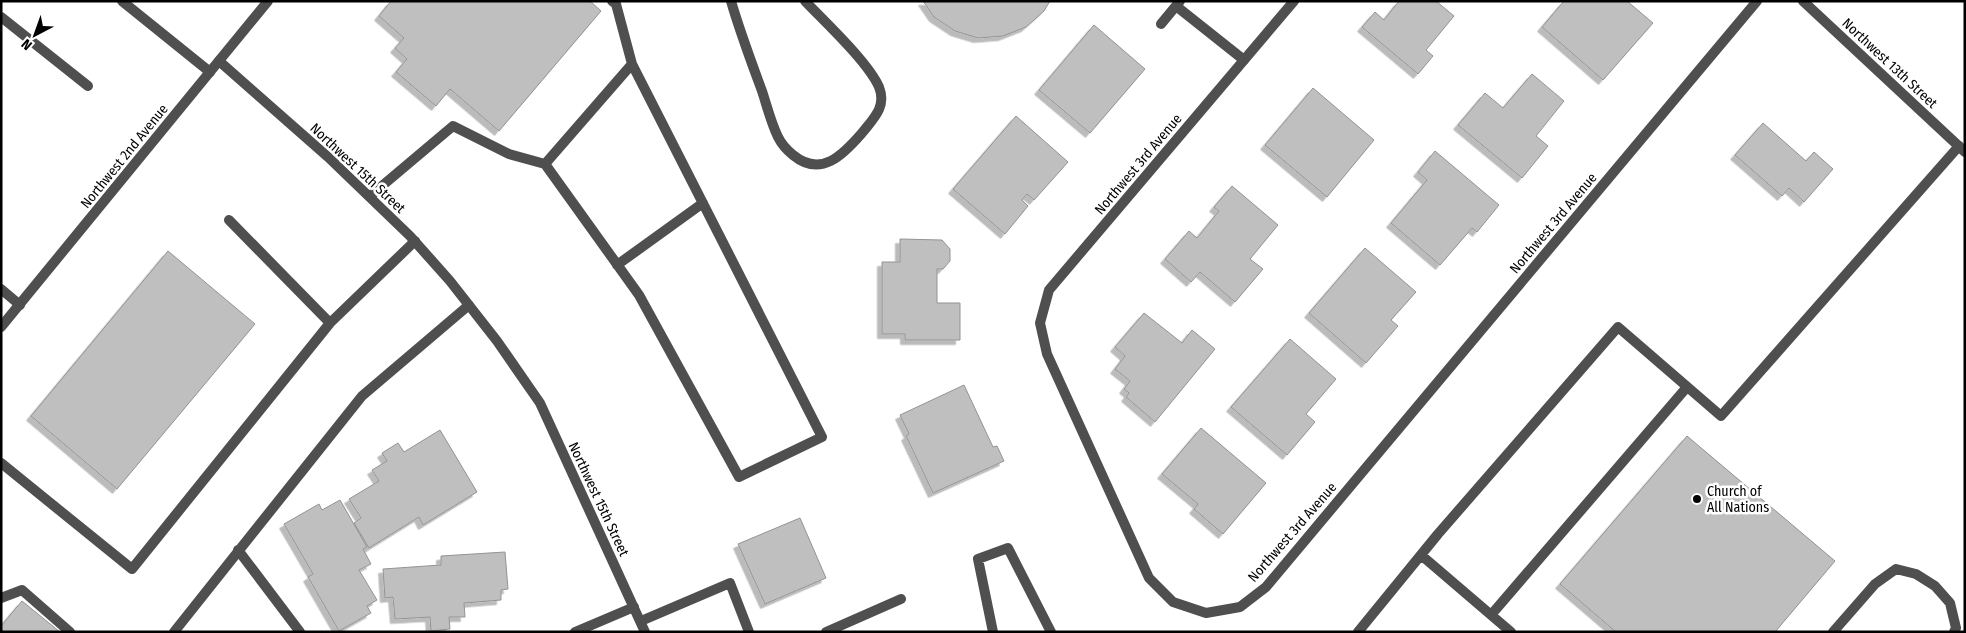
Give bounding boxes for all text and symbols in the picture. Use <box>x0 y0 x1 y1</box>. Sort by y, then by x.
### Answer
north arrow <box>10 10 60 60</box>
street label: Northwest 13th Street <box>1838 15 1941 112</box>
text: N <box>18 35 36 54</box>
street label: Northwest 2nd Avenue <box>77 101 172 212</box>
street label: Northwest 3rd Avenue <box>1091 110 1186 218</box>
street label: Northwest 15th Street <box>306 120 409 217</box>
street label: Northwest 3rd Avenue <box>1506 169 1601 277</box>
street label: Northwest 15th Street <box>565 439 633 559</box>
street label: Northwest 3rd Avenue <box>1245 479 1340 586</box>
place label: Church of All Nations <box>1707 483 1769 516</box>
marker: Church of All Nations <box>1691 493 1703 505</box>

